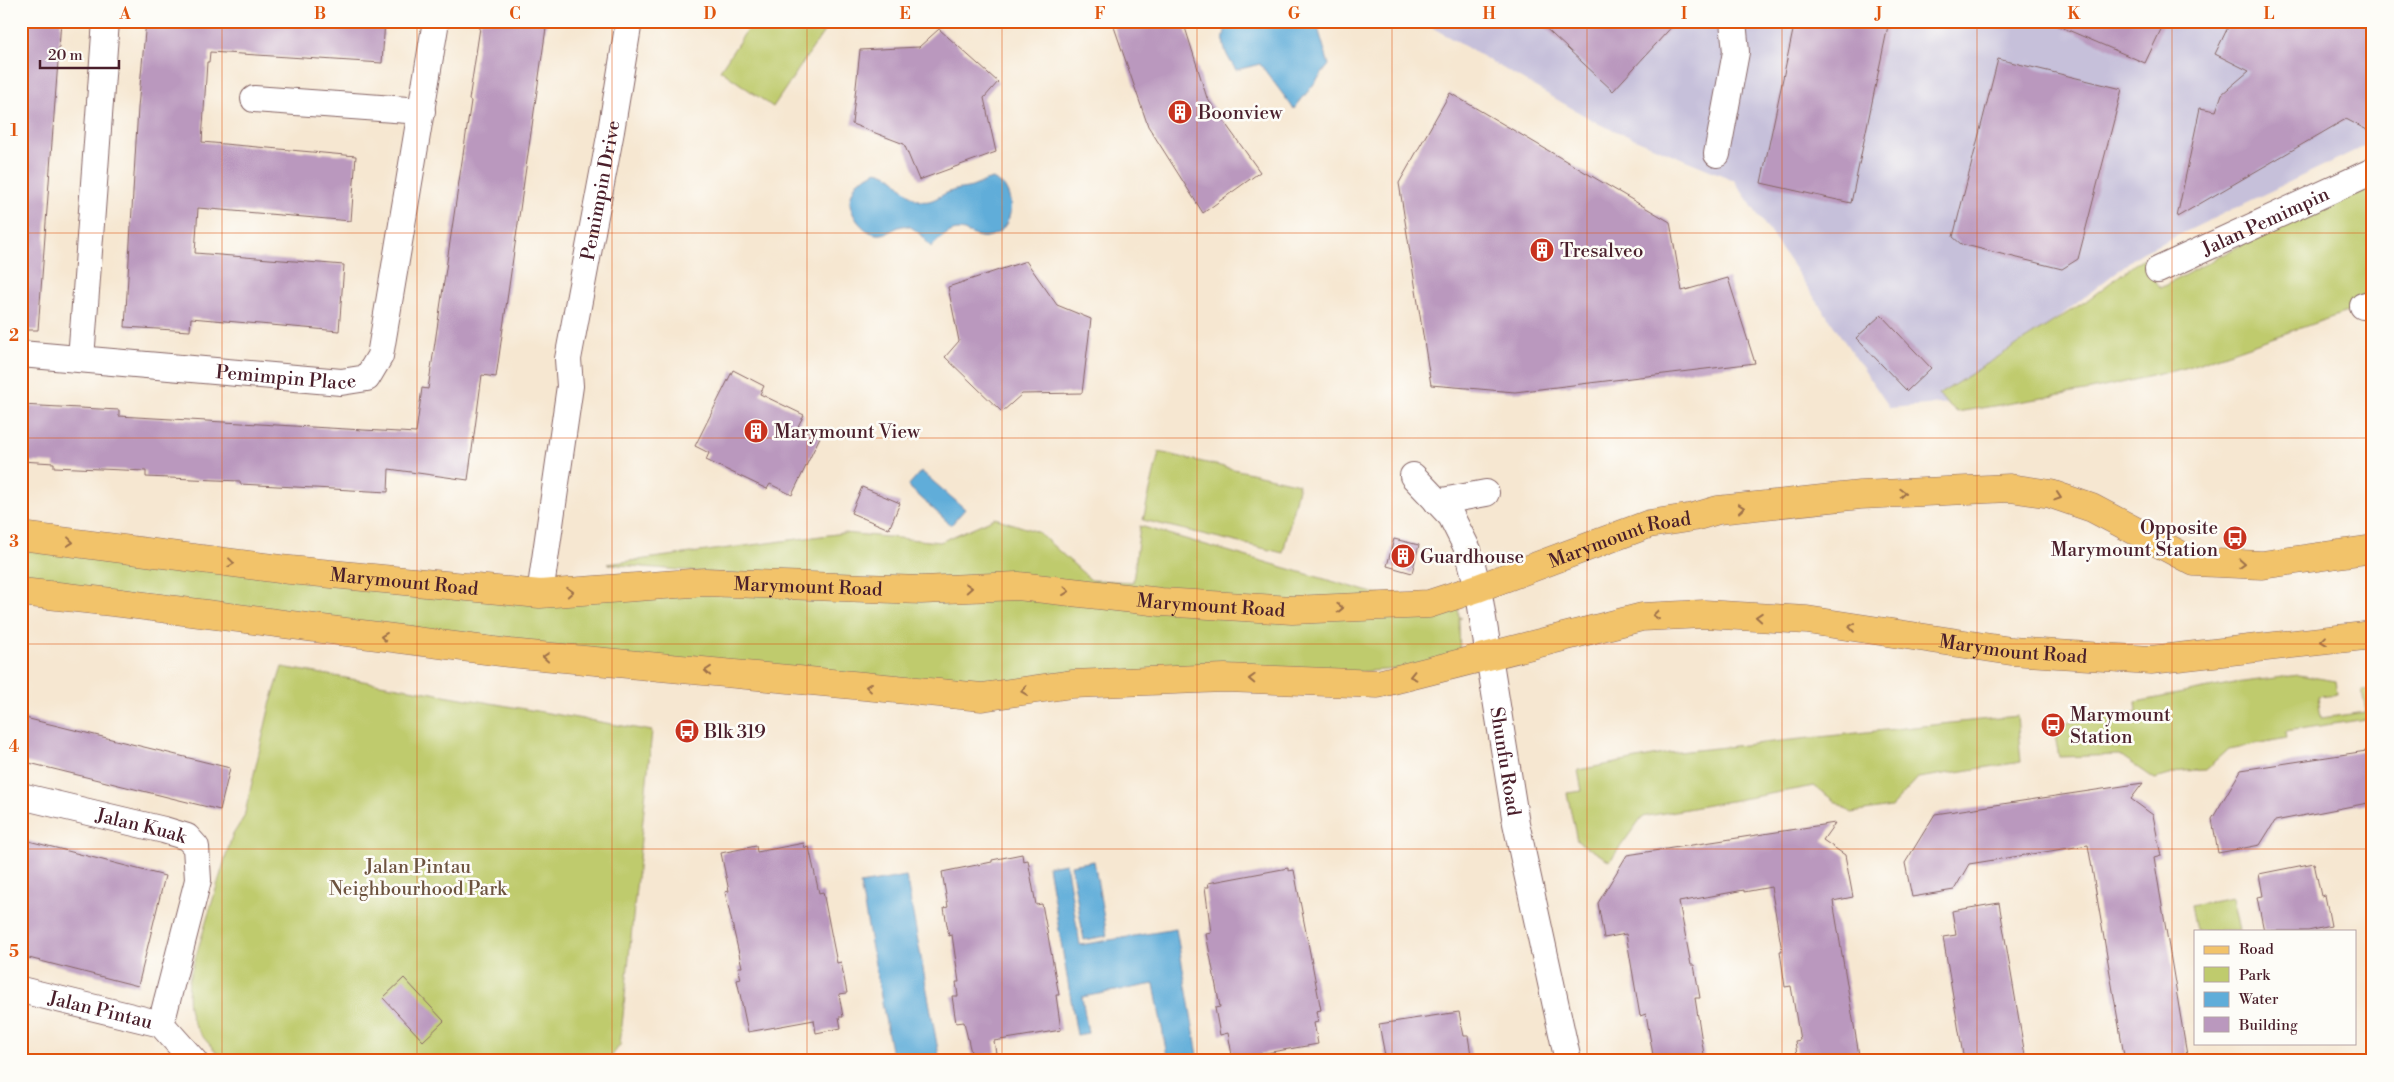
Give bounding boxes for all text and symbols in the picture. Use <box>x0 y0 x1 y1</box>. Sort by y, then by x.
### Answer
text: A <box>118 4 131 24</box>
text: B <box>314 4 326 24</box>
text: C <box>509 4 521 24</box>
text: D <box>704 4 717 24</box>
text: E <box>899 4 911 24</box>
text: F <box>1094 4 1106 24</box>
text: G <box>1288 4 1301 24</box>
text: H <box>1482 4 1496 24</box>
text: I <box>1681 4 1687 24</box>
text: J <box>1874 4 1882 24</box>
text: K <box>2068 4 2082 24</box>
text: L <box>2264 4 2275 24</box>
scale bar <box>40 38 119 70</box>
text: 20 m <box>48 46 83 65</box>
building icon: Boonview <box>1167 99 1193 125</box>
place label: Boonview <box>1197 101 1283 125</box>
street label: Pemimpin Drive <box>576 119 626 262</box>
text: 1 <box>10 121 18 141</box>
street label: Jalan Pemimpin <box>2197 182 2333 262</box>
building icon: Tresalveo <box>1529 237 1555 263</box>
place label: Tresalveo <box>1560 239 1643 263</box>
text: 2 <box>9 326 19 346</box>
street label: Pemimpin Place <box>215 360 358 395</box>
building icon: Marymount View <box>743 418 769 444</box>
place label: Marymount View <box>774 420 921 444</box>
one-way arrow <box>1900 488 1907 498</box>
one-way arrow <box>2053 491 2061 501</box>
one-way arrow <box>1737 503 1745 514</box>
street label: Marymount Road <box>1545 507 1693 574</box>
place label: Opposite Marymount Station <box>2051 516 2218 562</box>
bus stop icon: Opposite Marymount Station <box>2222 525 2248 551</box>
text: 3 <box>9 532 19 552</box>
one-way arrow <box>66 536 74 547</box>
building icon: Guardhouse <box>1390 543 1416 569</box>
place label: Guardhouse <box>1420 545 1524 569</box>
one-way arrow <box>227 557 235 568</box>
one-way arrow <box>2239 559 2247 570</box>
street label: Marymount Road <box>329 563 480 601</box>
street label: Marymount Road <box>733 572 883 602</box>
one-way arrow <box>966 583 974 593</box>
one-way arrow <box>1063 585 1071 596</box>
one-way arrow <box>566 586 574 597</box>
street label: Marymount Road <box>1135 588 1286 623</box>
one-way arrow <box>1336 602 1344 613</box>
one-way arrow <box>1651 610 1659 621</box>
one-way arrow <box>1755 612 1763 623</box>
one-way arrow <box>1848 622 1856 632</box>
street label: Marymount Road <box>1937 629 2088 669</box>
one-way arrow <box>380 632 388 643</box>
one-way arrow <box>2320 635 2328 646</box>
one-way arrow <box>541 652 549 663</box>
one-way arrow <box>703 666 711 677</box>
one-way arrow <box>1409 670 1417 681</box>
one-way arrow <box>1247 674 1255 685</box>
one-way arrow <box>865 682 873 693</box>
one-way arrow <box>1020 686 1028 696</box>
place label: Marymount Station <box>2070 703 2171 749</box>
street label: Shunfu Road <box>1484 705 1526 818</box>
bus stop icon: Marymount Station <box>2040 712 2066 738</box>
bus stop icon: Blk 319 <box>674 718 700 744</box>
place label: Blk 319 <box>703 720 766 744</box>
text: 4 <box>9 737 20 757</box>
street label: Jalan Kuak <box>93 803 191 850</box>
park label: Jalan Pintau Neighbourhood Park <box>329 855 508 901</box>
legend <box>2194 930 2356 1044</box>
text: Road <box>2239 940 2274 959</box>
text: 5 <box>9 942 19 962</box>
text: Park <box>2239 966 2271 985</box>
street label: Jalan Pintau <box>45 986 155 1035</box>
text: Water <box>2238 990 2279 1009</box>
text: Building <box>2238 1016 2298 1035</box>

